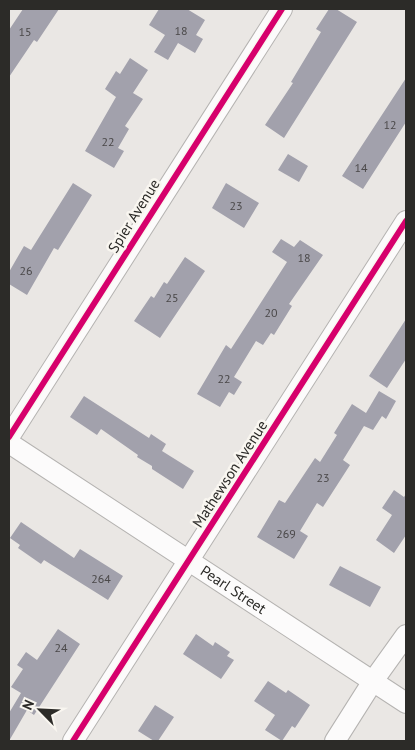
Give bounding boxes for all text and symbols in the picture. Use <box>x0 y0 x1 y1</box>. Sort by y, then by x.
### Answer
house number: 18 <box>174 23 188 38</box>
house number: 15 <box>18 24 32 39</box>
house number: 12 <box>383 117 397 132</box>
house number: 22 <box>101 134 115 149</box>
house number: 14 <box>354 160 368 175</box>
street label: Spier Avenue <box>103 175 164 256</box>
house number: 23 <box>229 198 243 213</box>
house number: 18 <box>297 250 311 265</box>
house number: 26 <box>19 263 33 278</box>
house number: 25 <box>165 290 179 305</box>
house number: 20 <box>264 305 278 320</box>
house number: 22 <box>217 371 231 386</box>
street label: Mathewson Avenue <box>188 417 271 531</box>
house number: 23 <box>316 470 330 485</box>
house number: 269 <box>276 526 296 541</box>
street label: Pearl Street <box>197 561 270 618</box>
house number: 264 <box>91 571 111 586</box>
house number: 24 <box>54 640 68 655</box>
north arrow <box>15 685 65 735</box>
text: N <box>18 697 38 713</box>

